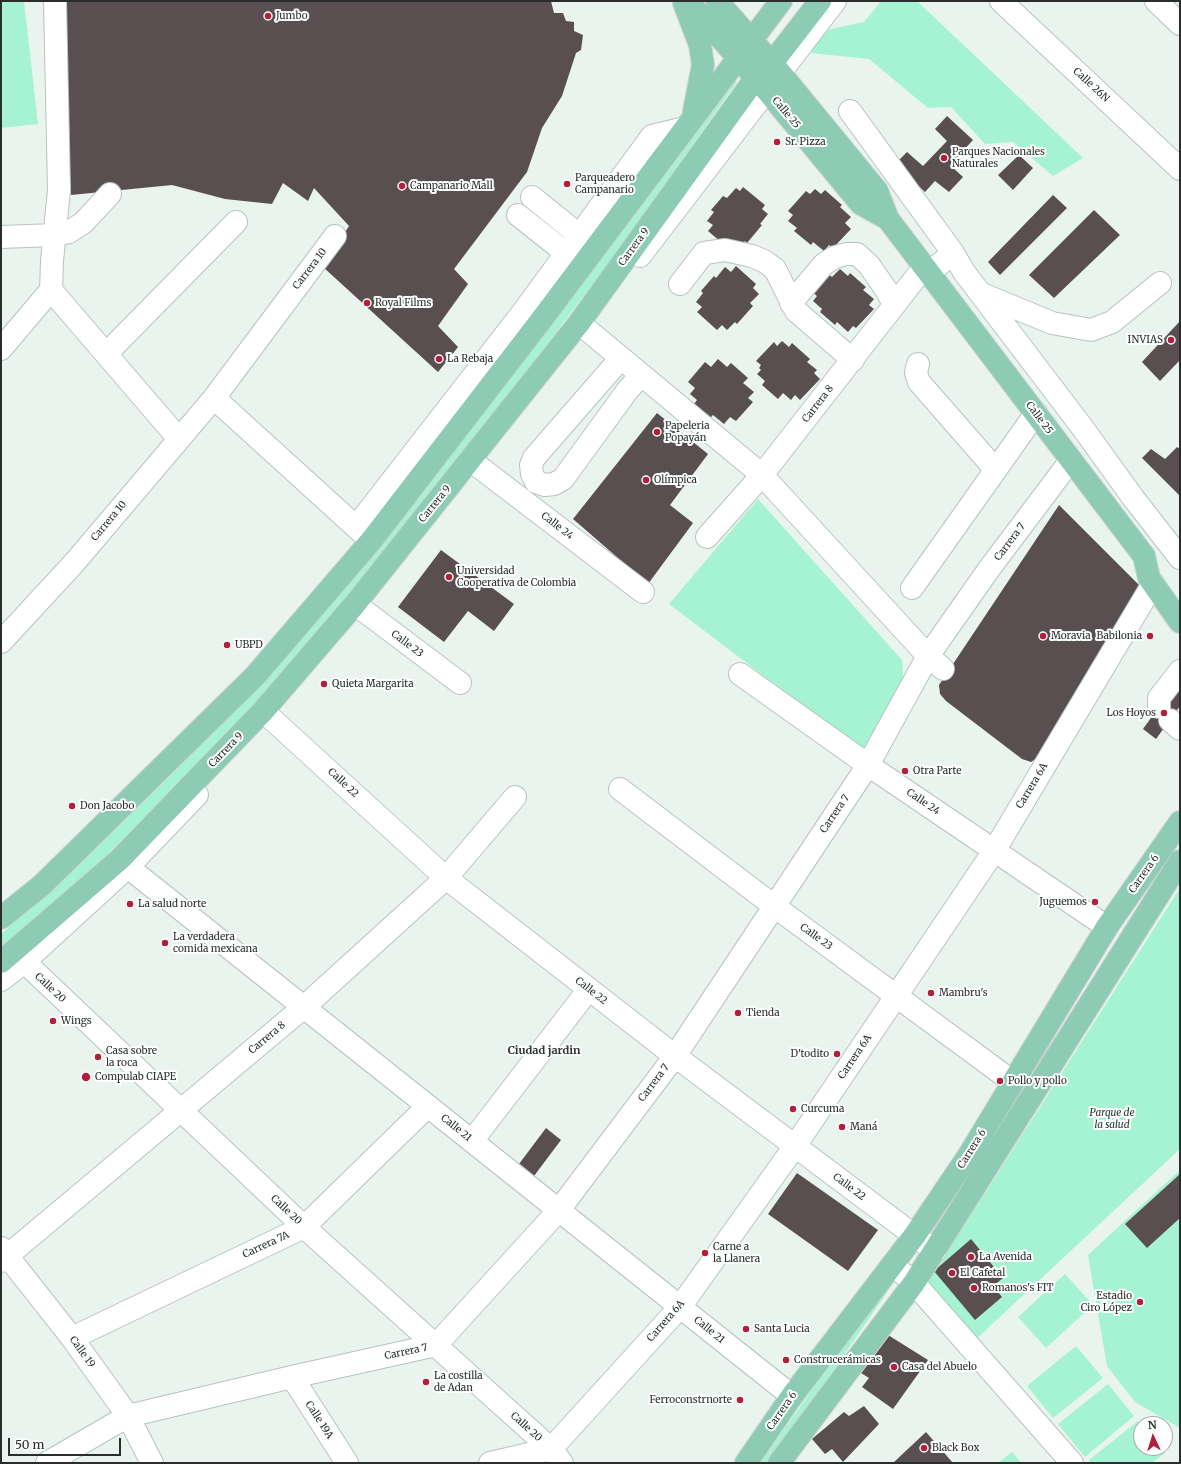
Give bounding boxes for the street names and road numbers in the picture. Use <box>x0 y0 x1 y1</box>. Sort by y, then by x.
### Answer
street label: Calle 26N <box>1070 65 1112 105</box>
street label: Calle 25 <box>769 95 803 131</box>
street label: Carrera 9 <box>616 226 652 268</box>
street label: Carrera 10 <box>291 246 329 292</box>
street label: Carrera 8 <box>800 383 836 425</box>
street label: Calle 25 <box>1023 400 1055 436</box>
street label: Carrera 9 <box>416 483 454 525</box>
street label: Carrera 10 <box>89 499 129 543</box>
street label: Calle 24 <box>538 510 576 542</box>
street label: Carrera 7 <box>992 521 1028 563</box>
street label: Calle 23 <box>389 628 425 660</box>
street label: Carrera 9 <box>206 730 246 770</box>
street label: Carrera 6A <box>1014 761 1050 811</box>
street label: Calle 22 <box>325 766 361 800</box>
street label: Calle 24 <box>904 787 942 817</box>
street label: Carrera 7 <box>818 792 852 836</box>
street label: Carrera 6 <box>1126 852 1162 896</box>
street label: Calle 23 <box>797 921 835 953</box>
street label: Calle 20 <box>32 971 68 1005</box>
street label: Calle 22 <box>573 975 609 1007</box>
street label: Carrera 8 <box>246 1019 288 1057</box>
street label: Carrera 6A <box>836 1032 874 1082</box>
street label: Carrera 7 <box>636 1062 672 1104</box>
street label: Calle 21 <box>438 1112 474 1144</box>
street label: Carrera 6 <box>955 1127 989 1171</box>
street label: Calle 22 <box>830 1171 868 1203</box>
street label: Calle 20 <box>268 1193 304 1227</box>
street label: Carrera 7A <box>241 1229 291 1261</box>
street label: Carrera 6A <box>645 1298 687 1344</box>
street label: Calle 21 <box>691 1314 727 1346</box>
street label: Calle 19 <box>67 1334 97 1370</box>
street label: Carrera 7 <box>383 1342 429 1362</box>
street label: Carrera 6 <box>764 1389 800 1433</box>
street label: Calle 19A <box>302 1399 336 1441</box>
street label: Calle 20 <box>508 1410 544 1444</box>

